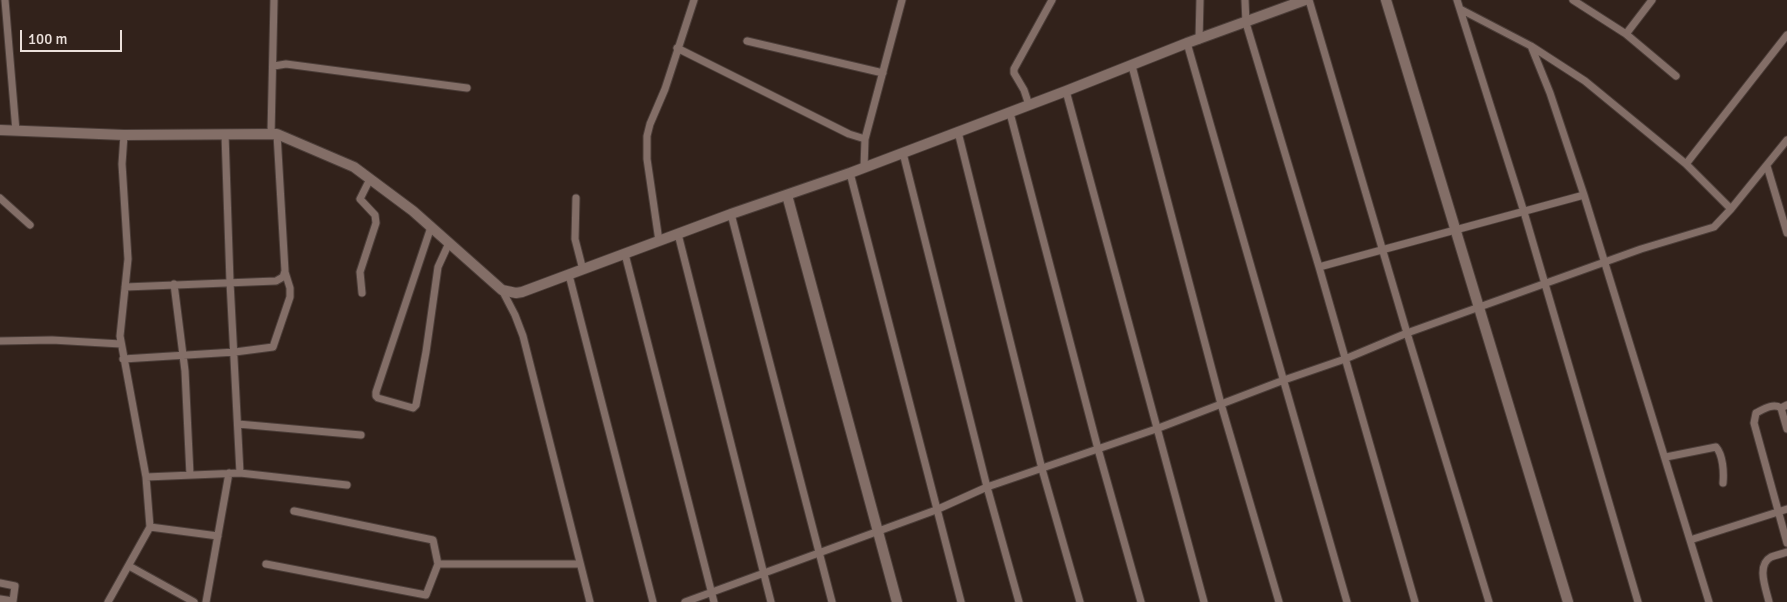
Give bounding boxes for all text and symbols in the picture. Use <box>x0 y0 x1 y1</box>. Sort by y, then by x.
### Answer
scale bar <box>22 20 125 52</box>
text: 100 m <box>28 30 68 48</box>

